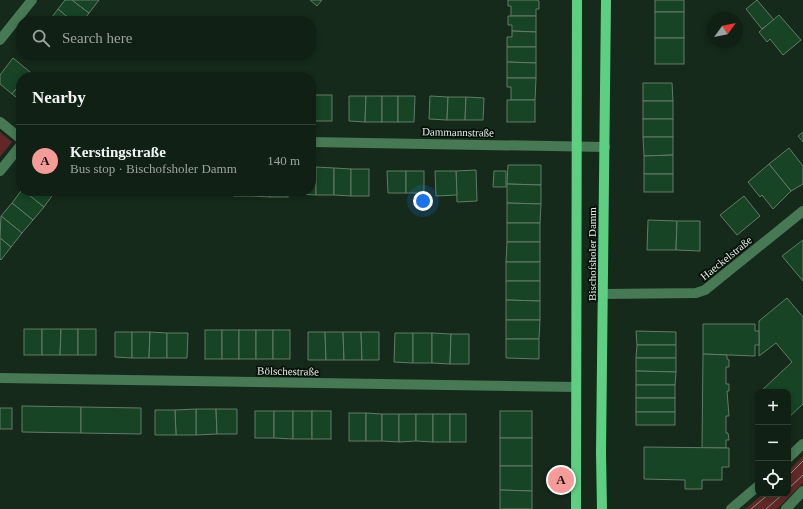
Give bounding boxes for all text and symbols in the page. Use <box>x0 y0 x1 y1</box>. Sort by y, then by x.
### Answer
north arrow <box>707 12 743 48</box>
search box <box>16 16 316 60</box>
icon: search <box>30 27 52 49</box>
text: Search here <box>62 30 132 46</box>
text: Nearby <box>32 88 86 107</box>
street label: Dammannstraße <box>422 125 494 139</box>
text: Kerstingstraße <box>70 144 166 160</box>
text: A <box>40 153 50 168</box>
text: 140 m <box>267 153 300 168</box>
text: Bus stop · Bischofsholer Damm <box>70 161 237 176</box>
your location <box>413 191 433 211</box>
street label: Bischofsholer Damm <box>586 207 598 301</box>
street label: Haeckelstraße <box>698 234 754 282</box>
street label: Bölschestraße <box>257 364 319 378</box>
map controls <box>755 389 791 497</box>
button: + <box>755 389 791 425</box>
button: − <box>755 425 791 461</box>
button: locate <box>755 461 791 497</box>
pin: A <box>548 465 574 495</box>

